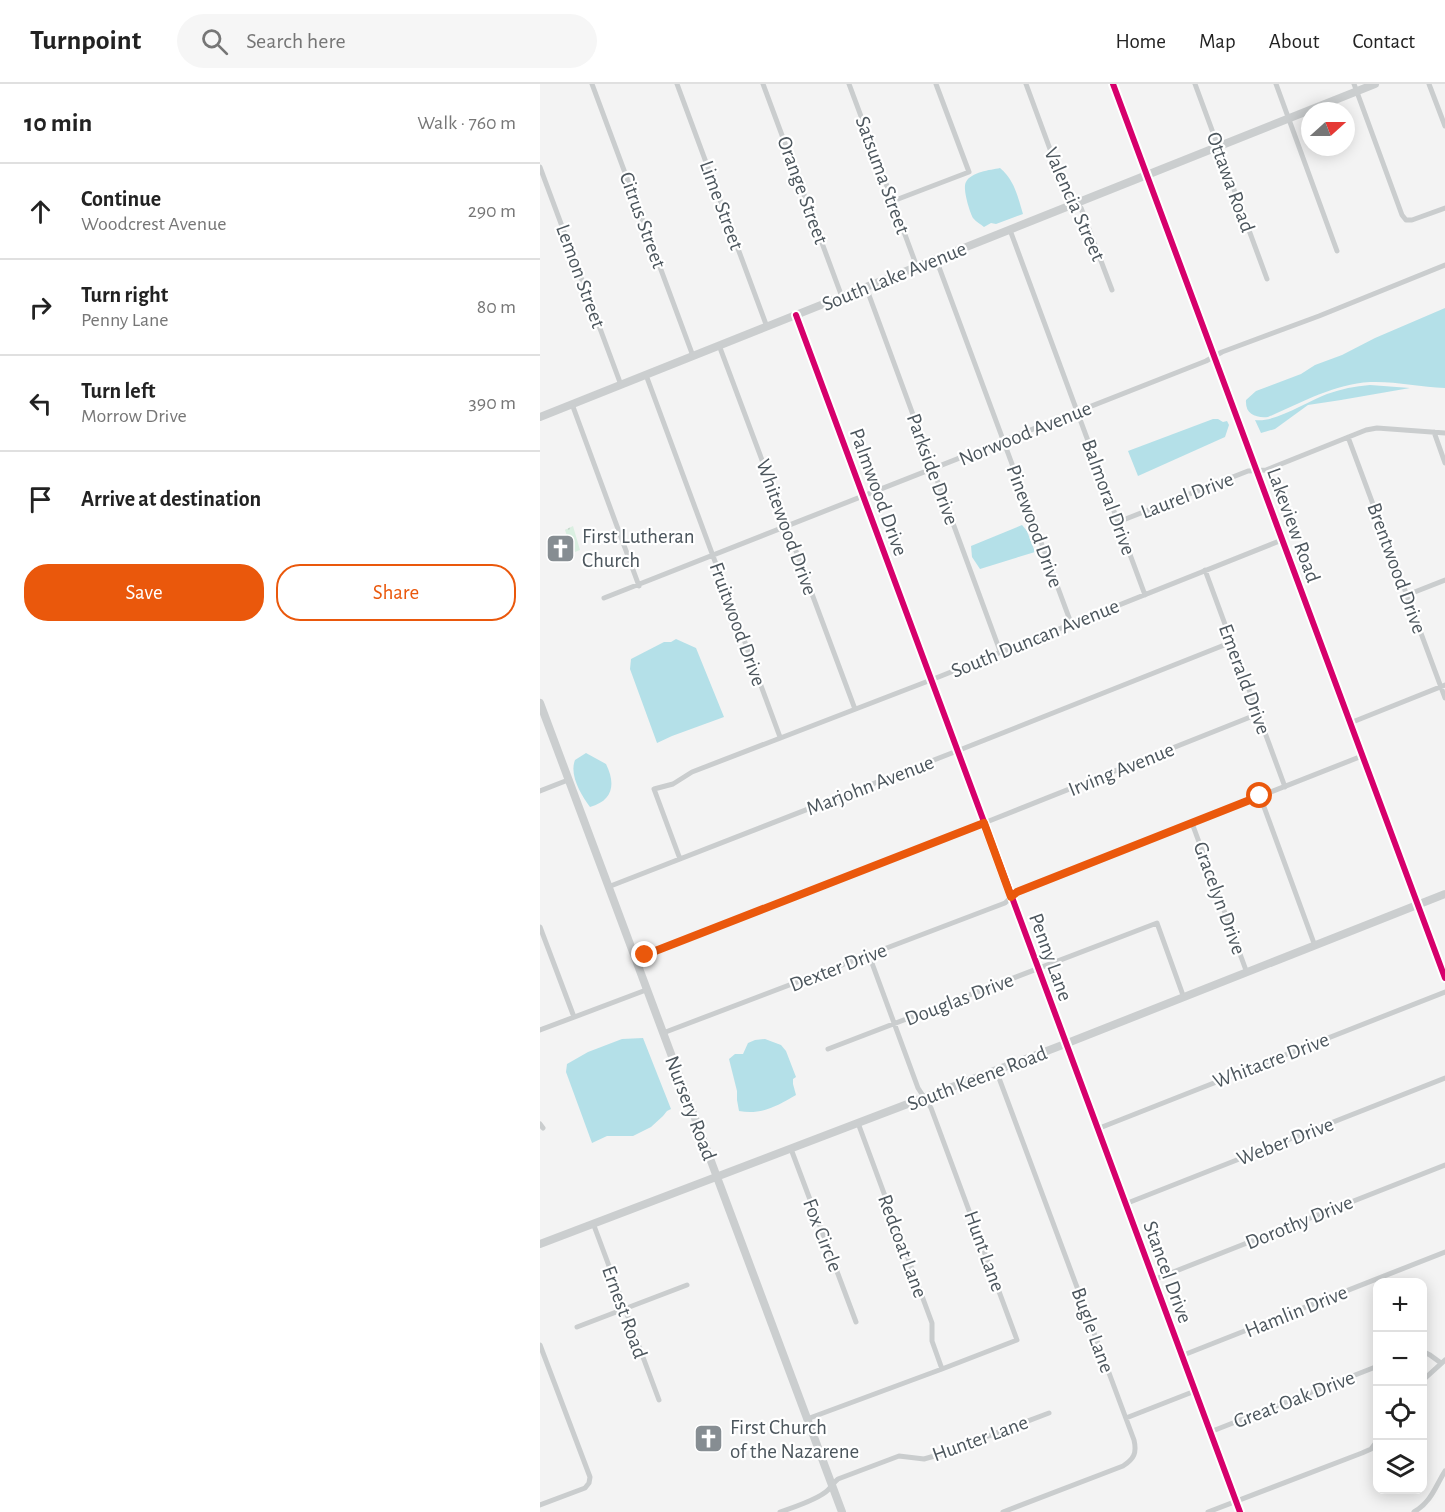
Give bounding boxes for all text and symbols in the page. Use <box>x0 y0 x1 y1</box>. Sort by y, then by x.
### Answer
search box <box>177 14 597 68</box>
icon: search <box>198 25 231 58</box>
text: Turnpoint <box>30 27 141 55</box>
text: Search here <box>246 30 346 52</box>
text: Home <box>1115 31 1166 52</box>
text: Map <box>1199 31 1236 52</box>
text: About <box>1269 31 1319 52</box>
text: Contact <box>1352 31 1415 52</box>
north arrow <box>1301 102 1355 156</box>
text: 10 min <box>24 110 92 136</box>
text: Walk · 760 m <box>417 113 516 133</box>
street label: Satsuma Street <box>852 114 914 237</box>
street label: Ottawa Road <box>1203 129 1258 235</box>
street label: Orange Street <box>773 133 832 247</box>
street label: Valencia Street <box>1040 144 1109 264</box>
street label: Lime Street <box>696 158 747 253</box>
street label: Citrus Street <box>615 169 670 271</box>
text: Continue <box>81 188 161 210</box>
icon: ahead <box>24 195 57 228</box>
text: 290 m <box>468 201 516 221</box>
text: Woodcrest Avenue <box>81 214 227 234</box>
street label: Lemon Street <box>552 221 609 331</box>
street label: South Lake Avenue <box>819 238 969 315</box>
text: Turn right <box>81 284 168 306</box>
icon: right <box>24 291 57 324</box>
text: 80 m <box>477 297 516 317</box>
text: Penny Lane <box>81 310 169 330</box>
text: Turn left <box>81 380 155 402</box>
icon: left <box>24 387 57 420</box>
text: 390 m <box>469 393 516 413</box>
street label: Norwood Avenue <box>956 397 1095 470</box>
text: Morrow Drive <box>81 406 187 426</box>
street label: Parkside Drive <box>903 411 962 528</box>
street label: Palmwood Drive <box>846 426 911 559</box>
street label: Balmoral Drive <box>1078 436 1139 558</box>
street label: Whitewood Drive <box>752 456 821 598</box>
street label: Pinewood Drive <box>1003 462 1066 590</box>
street label: Lakeview Road <box>1263 465 1324 585</box>
street label: Laurel Drive <box>1138 468 1237 523</box>
icon: arrive <box>24 483 57 516</box>
text: Arrive at destination <box>81 488 261 510</box>
street label: Brentwood Drive <box>1363 500 1430 636</box>
place label: First Lutheran Church <box>582 526 695 571</box>
church icon: First Lutheran Church <box>545 532 577 564</box>
street label: Fruitwood Drive <box>705 559 770 689</box>
button: Save <box>24 564 264 621</box>
button: Share <box>276 564 516 621</box>
street label: South Duncan Avenue <box>948 595 1122 682</box>
street label: Emerald Drive <box>1215 621 1274 737</box>
street label: Irving Avenue <box>1065 739 1177 800</box>
street label: Marjohn Avenue <box>804 752 937 819</box>
route start <box>1246 782 1272 808</box>
street label: Gracelyn Drive <box>1189 839 1250 957</box>
street label: Penny Lane <box>1025 910 1076 1004</box>
street label: Dexter Drive <box>787 939 890 996</box>
route end <box>631 941 657 967</box>
street label: Douglas Drive <box>902 969 1016 1030</box>
street label: Whitacre Drive <box>1210 1029 1332 1092</box>
street label: South Keene Road <box>904 1042 1050 1115</box>
street label: Nursery Road <box>661 1053 720 1163</box>
street label: Weber Drive <box>1234 1113 1337 1170</box>
street label: Dorothy Drive <box>1242 1191 1356 1254</box>
street label: Redcoat Lane <box>874 1192 931 1301</box>
street label: Fox Circle <box>799 1196 846 1275</box>
street label: Hunt Lane <box>960 1208 1009 1294</box>
street label: Stancel Drive <box>1139 1218 1196 1326</box>
street label: Ernest Road <box>598 1263 651 1361</box>
map controls <box>1373 1278 1427 1494</box>
button: + <box>1373 1278 1427 1332</box>
street label: Hamlin Drive <box>1242 1281 1350 1342</box>
street label: Bugle Lane <box>1067 1285 1118 1376</box>
button: − <box>1373 1332 1427 1386</box>
street label: Great Oak Drive <box>1231 1367 1358 1432</box>
button: locate <box>1373 1386 1427 1440</box>
street label: Hunter Lane <box>929 1411 1031 1466</box>
place label: First Church of the Nazarene <box>730 1417 859 1462</box>
church icon: First Church of the Nazarene <box>693 1423 725 1455</box>
button: layers <box>1373 1440 1427 1494</box>

